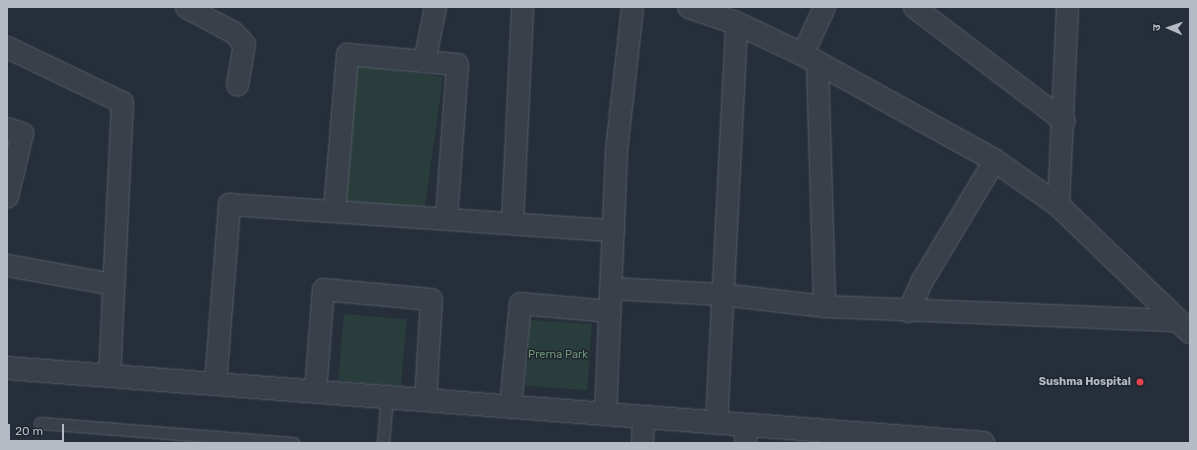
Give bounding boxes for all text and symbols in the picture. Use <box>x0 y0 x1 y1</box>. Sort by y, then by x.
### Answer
north arrow <box>1149 8 1189 48</box>
text: उ <box>1150 24 1163 31</box>
park label: Prerna Park <box>528 348 588 362</box>
place label: Sushma Hospital <box>1039 375 1131 389</box>
marker: Sushma Hospital <box>1134 376 1146 388</box>
scale bar <box>10 416 66 442</box>
text: 20 m <box>15 424 43 438</box>

